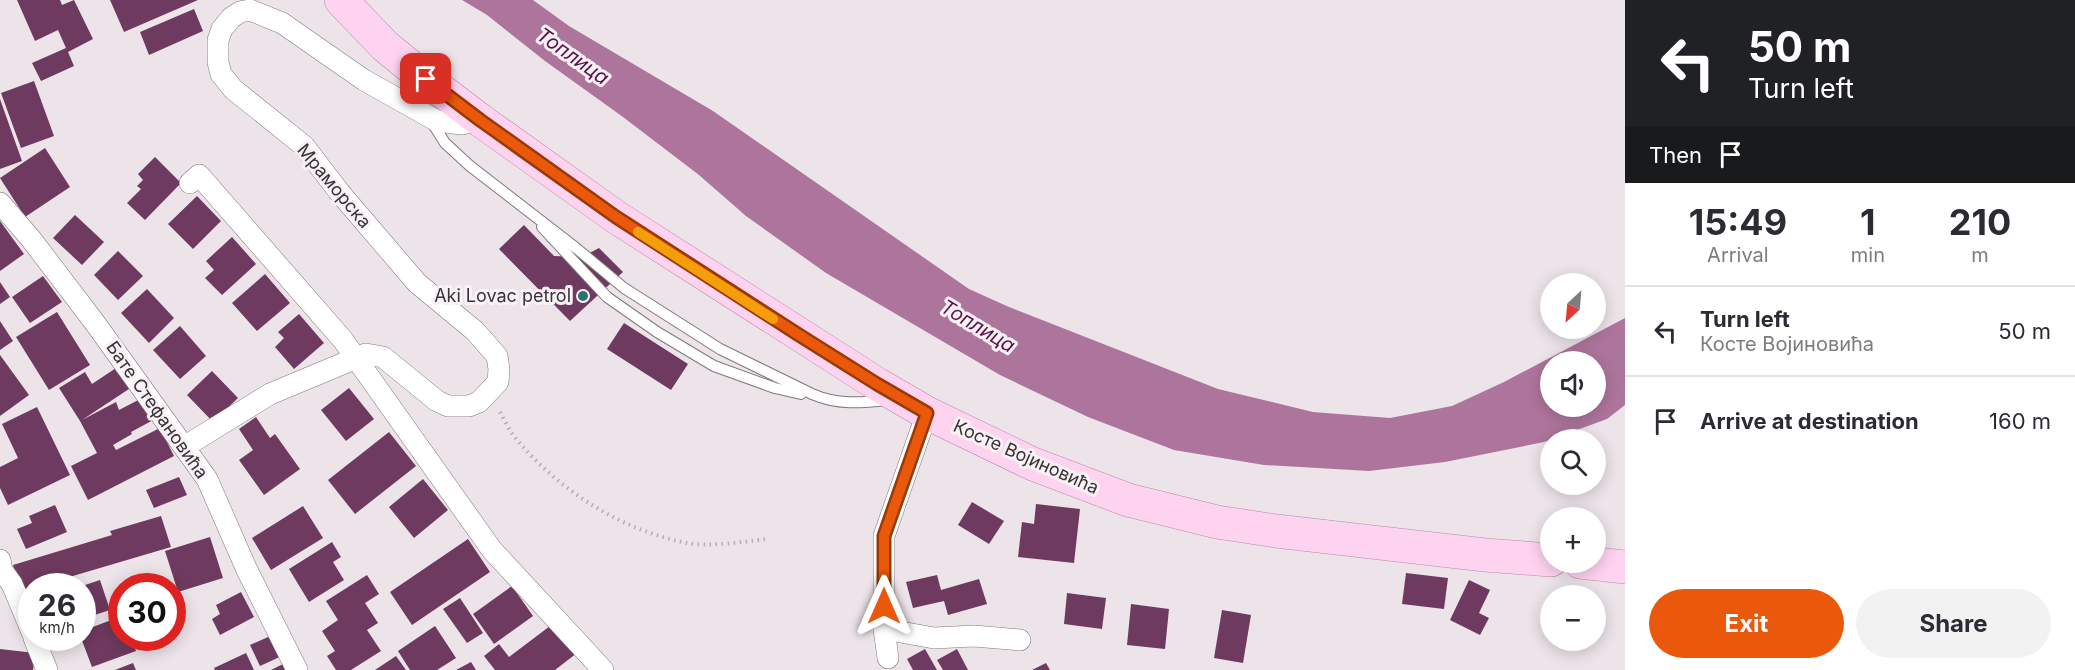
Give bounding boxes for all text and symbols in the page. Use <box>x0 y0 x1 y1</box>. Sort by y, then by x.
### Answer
text: 50 m <box>1748 21 1851 72</box>
water label: Топлица <box>532 22 614 90</box>
icon: left <box>1649 24 1727 102</box>
pin <box>400 53 451 104</box>
icon: arrive <box>409 62 442 95</box>
text: Turn left <box>1748 72 1854 105</box>
icon: arrive <box>1714 138 1747 171</box>
street label: Мраморска <box>293 139 376 232</box>
text: Then <box>1649 142 1702 168</box>
text: 15:49 <box>1689 200 1787 244</box>
text: 1 <box>1860 200 1876 244</box>
text: 210 <box>1949 200 2011 244</box>
text: Arrival <box>1707 243 1769 267</box>
text: min <box>1851 243 1885 267</box>
text: m <box>1971 243 1989 267</box>
north arrow <box>1540 273 1606 339</box>
map controls <box>1540 273 1606 651</box>
place label: Aki Lovac petrol <box>434 285 571 306</box>
marker: Aki Lovac petrol <box>576 289 590 303</box>
water label: Топлица <box>936 294 1020 358</box>
text: Turn left <box>1700 306 1790 332</box>
icon: left <box>1649 315 1682 348</box>
text: 50 m <box>1998 318 2051 344</box>
text: Косте Војиновића <box>1700 332 1874 356</box>
street label: Бате Стефановића <box>102 337 213 482</box>
button: sound <box>1540 351 1606 417</box>
icon: arrive <box>1649 405 1682 438</box>
text: Arrive at destination <box>1700 408 1919 434</box>
text: 160 m <box>1989 408 2051 434</box>
street label: Косте Војиновића <box>950 415 1102 498</box>
button: search <box>1540 429 1606 495</box>
button: + <box>1540 507 1606 573</box>
speed limit sign: 30 <box>108 573 186 651</box>
position arrow <box>852 574 916 638</box>
button: − <box>1540 585 1606 651</box>
text: 26 <box>38 587 76 623</box>
button: Exit <box>1649 589 1844 658</box>
button: Share <box>1856 589 2051 658</box>
text: km/h <box>39 618 75 637</box>

